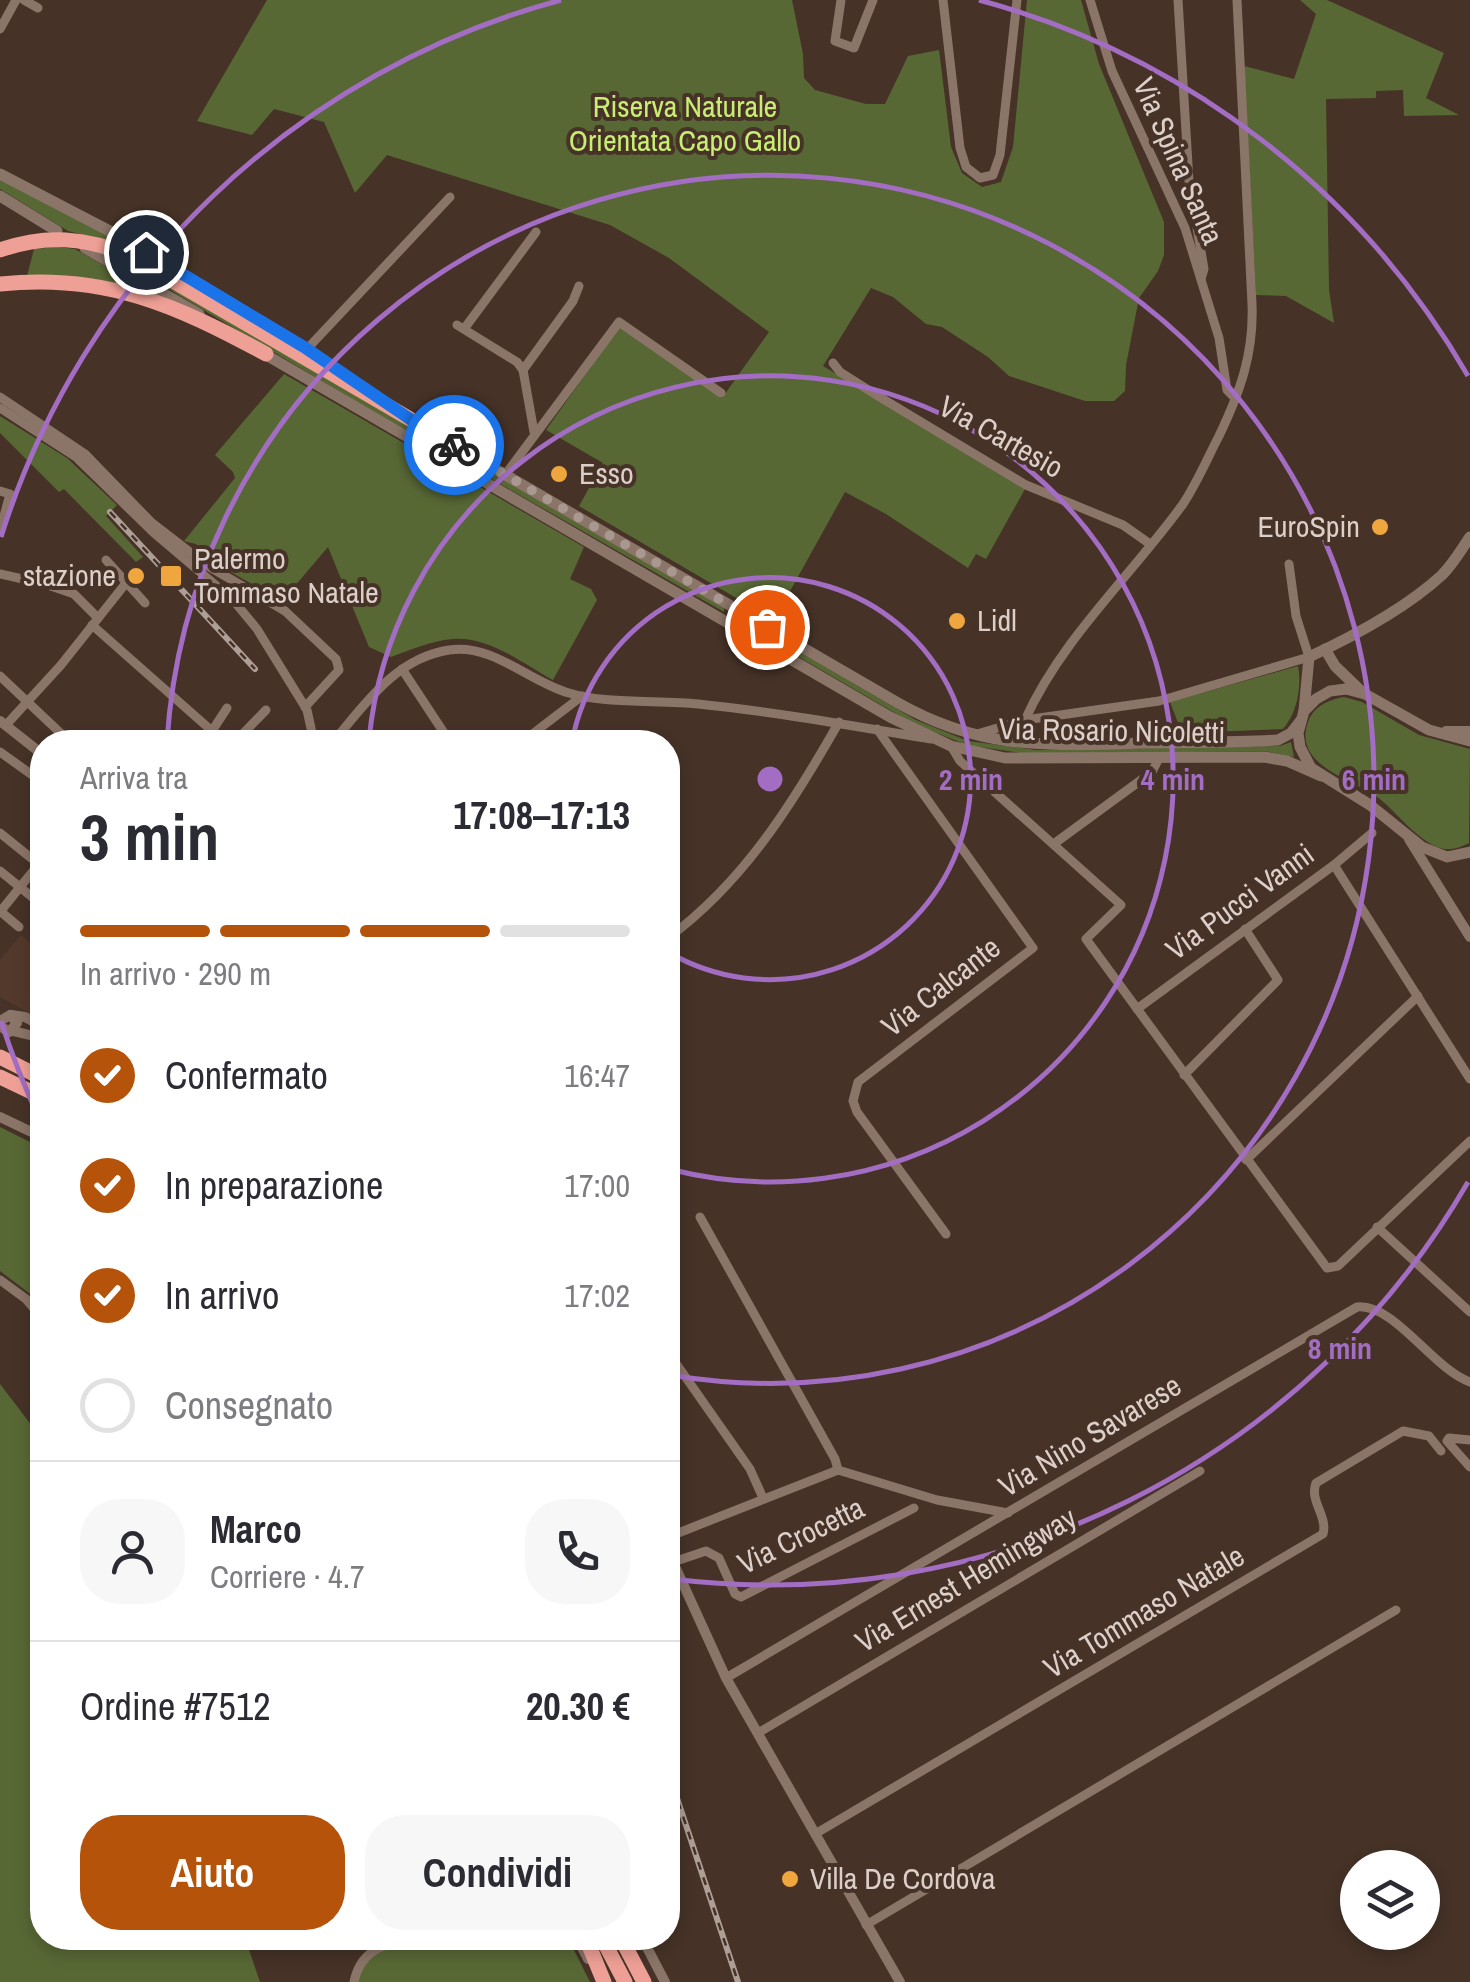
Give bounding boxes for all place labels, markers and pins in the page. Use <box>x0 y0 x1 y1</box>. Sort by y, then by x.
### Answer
pin <box>104 210 189 295</box>
place label: Esso <box>579 453 634 493</box>
marker: Esso <box>548 463 570 485</box>
place label: EuroSpin <box>1257 506 1360 546</box>
marker: EuroSpin <box>1369 516 1391 538</box>
place label: Palermo Tommaso Natale <box>194 538 379 612</box>
place label: stazione <box>23 555 116 595</box>
marker: Palermo Tommaso Natale <box>158 563 184 589</box>
marker: stazione <box>125 565 147 587</box>
pin <box>725 585 810 670</box>
place label: Lidl <box>977 600 1017 640</box>
marker: Lidl <box>946 610 968 632</box>
centre of rings <box>752 761 788 797</box>
place label: Villa De Cordova <box>810 1858 996 1898</box>
marker: Villa De Cordova <box>779 1868 801 1890</box>

